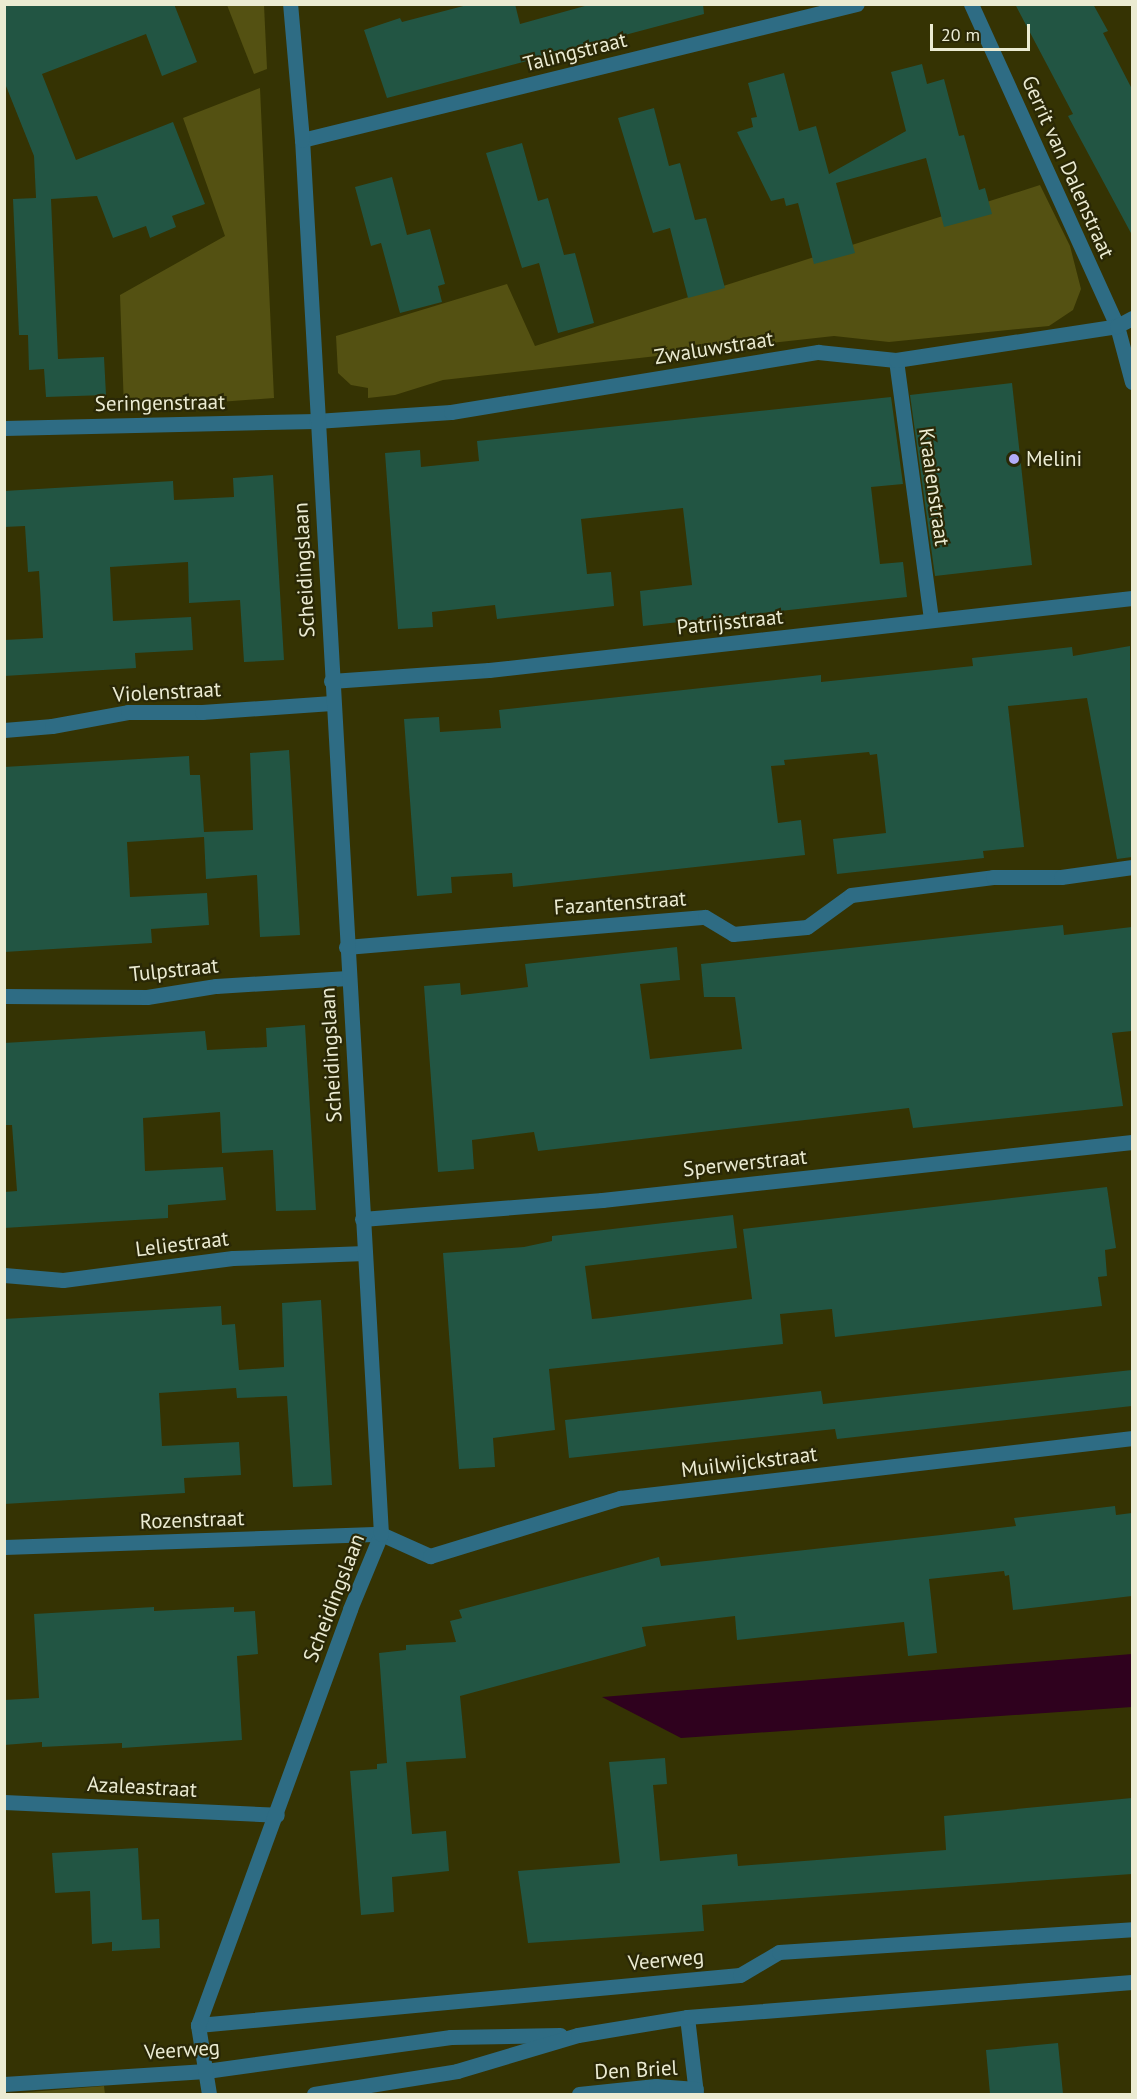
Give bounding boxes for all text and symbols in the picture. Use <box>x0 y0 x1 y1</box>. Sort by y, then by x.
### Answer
scale bar <box>933 12 1034 50</box>
text: 20 m <box>941 23 980 46</box>
street label: Talingstraat <box>521 27 629 77</box>
street label: Gerrit van Dalenstraat <box>1016 72 1120 262</box>
street label: Zwaluwstraat <box>652 326 776 370</box>
street label: Seringenstraat <box>95 389 225 417</box>
street label: Kraaienstraat <box>913 426 955 548</box>
place label: Melini <box>1026 446 1082 472</box>
marker: Melini <box>1007 452 1021 466</box>
street label: Scheidingslaan <box>288 502 320 638</box>
street label: Patrijsstraat <box>676 604 784 640</box>
street label: Violenstraat <box>112 677 222 707</box>
street label: Fazantenstraat <box>553 886 687 920</box>
street label: Tulpstraat <box>128 953 220 987</box>
street label: Scheidingslaan <box>315 987 347 1123</box>
street label: Sperwerstraat <box>682 1144 808 1182</box>
street label: Leliestraat <box>134 1226 230 1262</box>
street label: Muilwijckstraat <box>680 1441 818 1483</box>
street label: Rozenstraat <box>139 1506 245 1534</box>
street label: Scheidingslaan <box>298 1530 370 1666</box>
street label: Azaleastraat <box>86 1772 198 1802</box>
street label: Veerweg <box>627 1944 705 1976</box>
street label: Veerweg <box>143 2035 221 2065</box>
street label: Den Briel <box>594 2055 678 2085</box>

